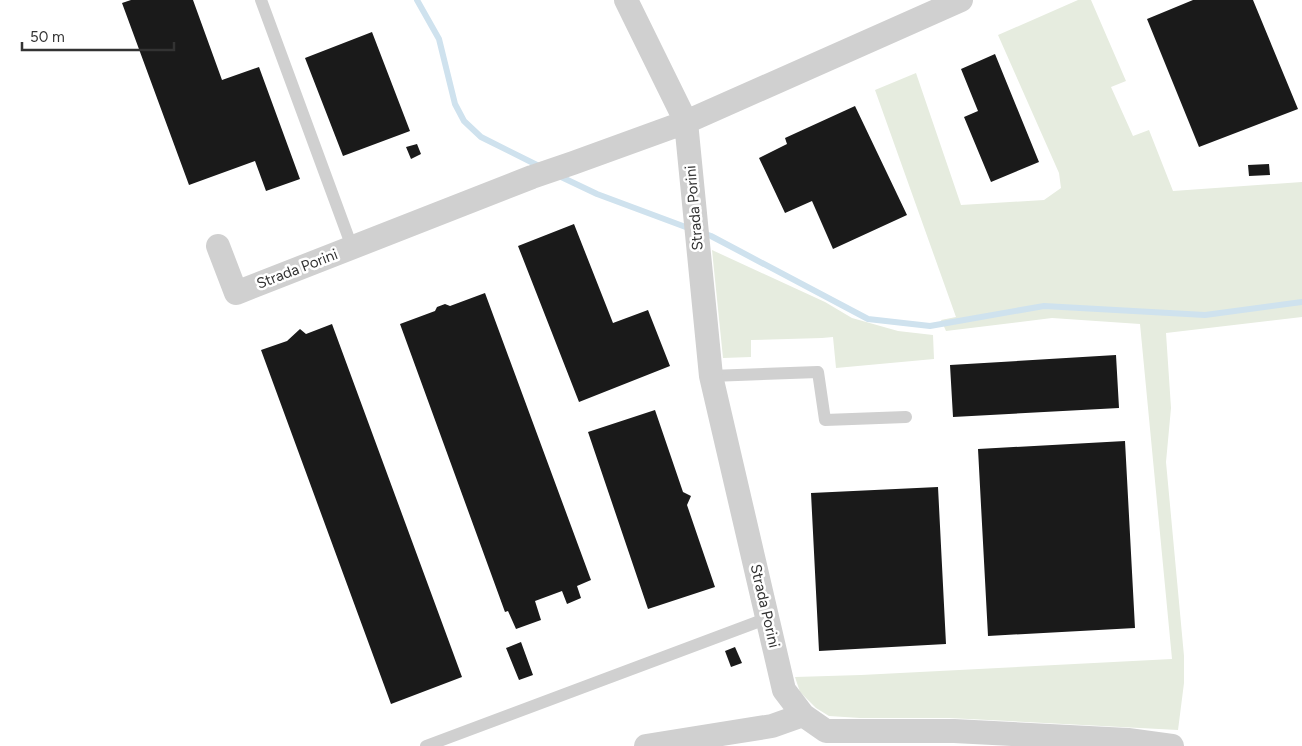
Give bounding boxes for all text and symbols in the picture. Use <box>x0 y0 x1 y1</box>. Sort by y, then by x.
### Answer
scale bar <box>22 20 175 52</box>
text: 50 m <box>30 28 65 46</box>
street label: Strada Porini <box>681 165 707 251</box>
street label: Strada Porini <box>254 245 340 293</box>
street label: Strada Porini <box>747 562 783 650</box>

